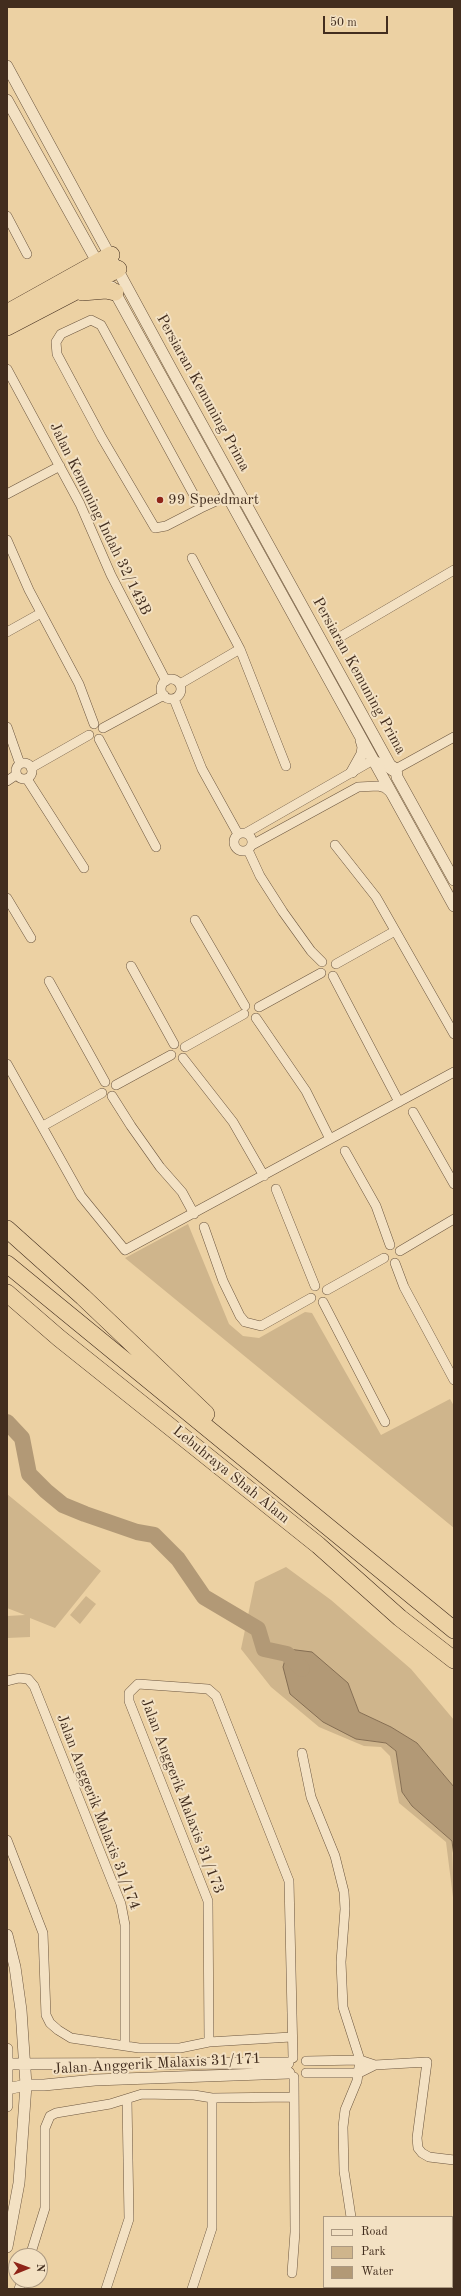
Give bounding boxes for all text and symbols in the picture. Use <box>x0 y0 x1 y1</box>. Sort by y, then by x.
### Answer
scale bar <box>325 8 390 34</box>
text: 50 m <box>330 17 357 29</box>
street label: Persiaran Kemuning Prima <box>152 311 254 475</box>
street label: Jalan Kemuning Indah 32/143B <box>45 420 155 618</box>
place label: 99 Speedmart <box>168 491 259 509</box>
marker: 99 Speedmart <box>155 495 165 505</box>
street label: Persiaran Kemuning Prima <box>308 594 410 758</box>
street label: Lebuhraya Shah Alam <box>169 1422 293 1528</box>
street label: Jalan Anggerik Malaxis 31/173 <box>136 1696 228 1896</box>
street label: Jalan Anggerik Malaxis 31/174 <box>52 1712 144 1912</box>
street label: Jalan Anggerik Malaxis 31/171 <box>52 2050 262 2078</box>
legend <box>323 2216 453 2288</box>
text: Road <box>361 2226 388 2238</box>
text: Park <box>361 2246 386 2258</box>
north arrow <box>8 2248 48 2288</box>
text: N <box>34 2264 45 2272</box>
text: Water <box>361 2266 393 2278</box>

